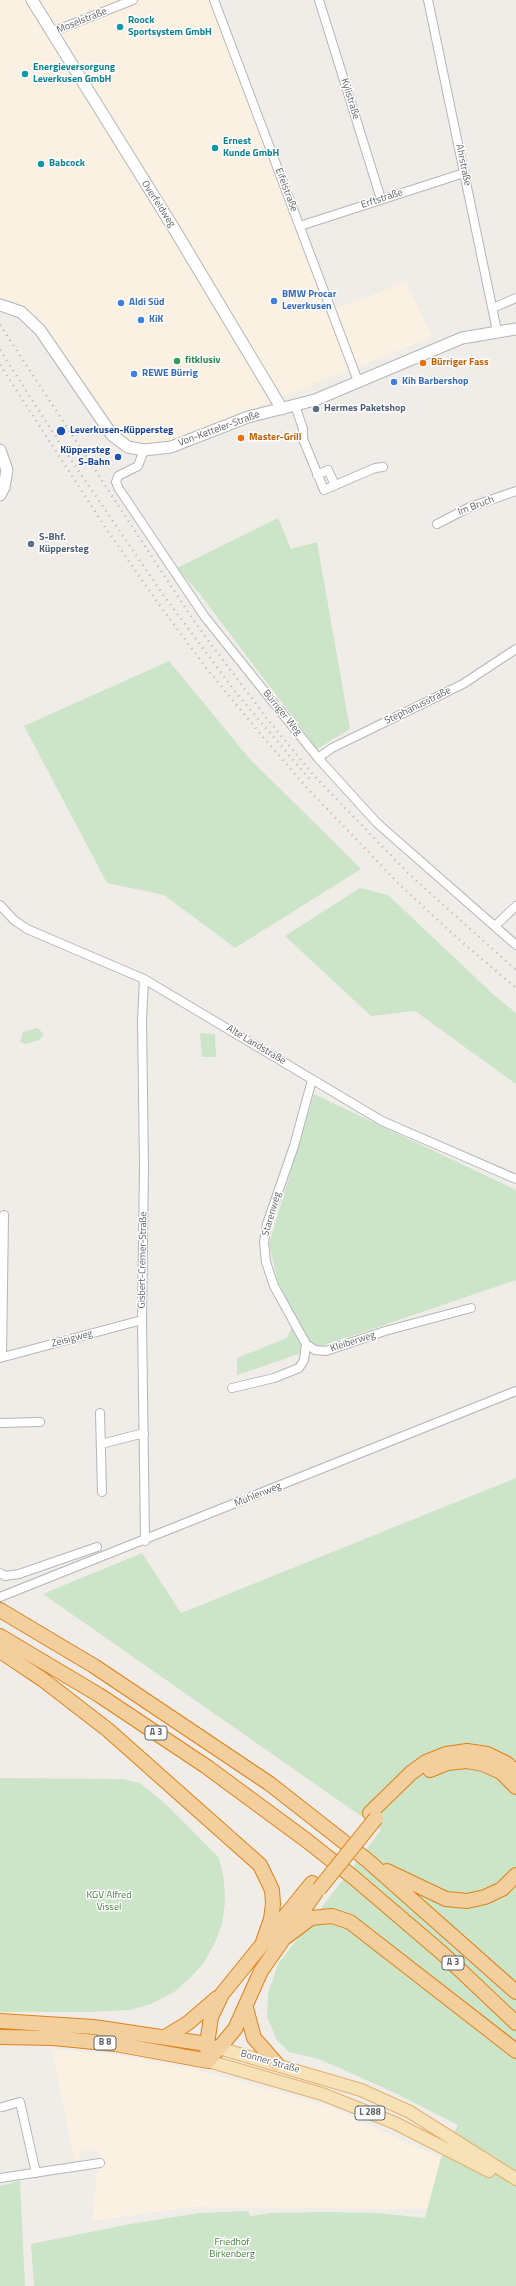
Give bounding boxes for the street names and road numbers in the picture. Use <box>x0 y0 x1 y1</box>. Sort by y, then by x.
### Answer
street label: Moselstraße <box>55 5 109 37</box>
street label: Kyllstraße <box>338 77 362 121</box>
street label: Ahrstraße <box>453 143 473 187</box>
street label: Eifelstraße <box>272 167 300 213</box>
street label: Overfeldweg <box>138 178 178 230</box>
street label: Erftstraße <box>360 187 404 211</box>
street label: Von-Ketteler-Straße <box>177 409 261 449</box>
street label: Im Bruch <box>456 494 496 518</box>
street label: Stephanusstraße <box>383 685 453 727</box>
street label: Bürriger Weg <box>260 688 304 738</box>
street label: Alte Landstraße <box>224 1023 288 1067</box>
street label: Starenweg <box>260 1191 284 1237</box>
street label: Gisbert-Cremer-Straße <box>136 1211 150 1309</box>
street label: Zeisigweg <box>50 1328 94 1350</box>
street label: Kleiberweg <box>329 1329 377 1355</box>
street label: Mühlenweg <box>233 1480 283 1510</box>
road number: A 3 <box>145 1726 167 1740</box>
road number: A 3 <box>442 1956 464 1970</box>
road number: B 8 <box>94 2036 116 2050</box>
street label: Bonner Straße <box>239 2048 301 2076</box>
road number: L 288 <box>355 2106 385 2120</box>

